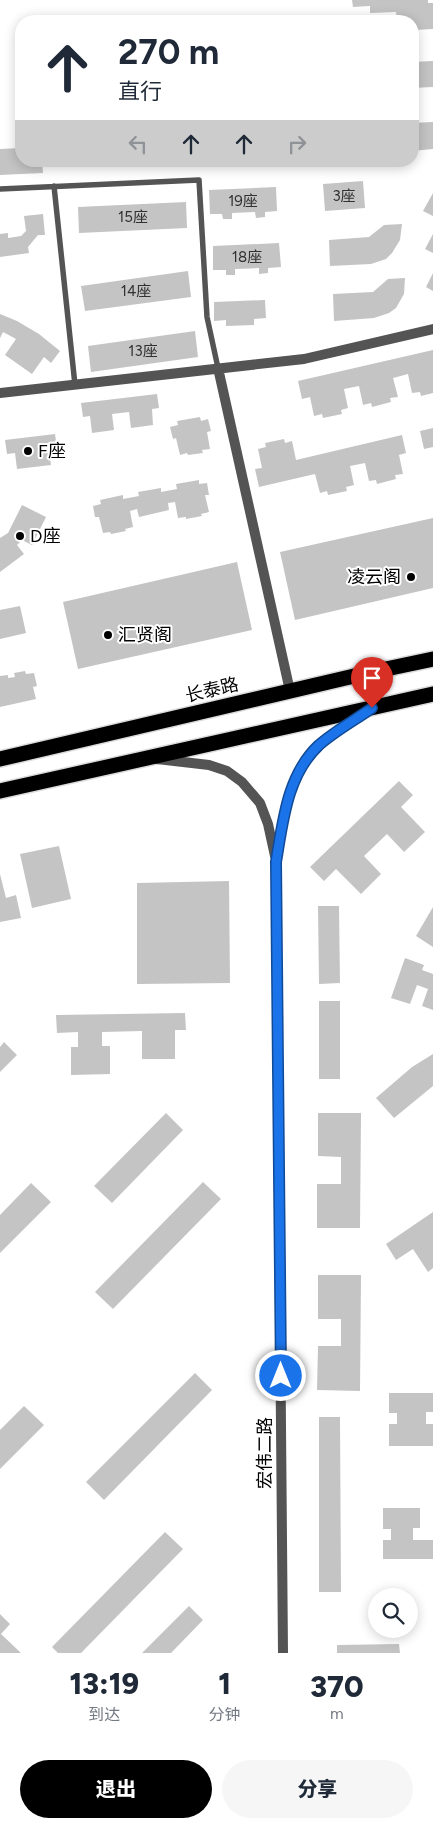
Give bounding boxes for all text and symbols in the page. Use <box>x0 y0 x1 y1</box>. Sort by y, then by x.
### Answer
text: 270 m <box>118 31 219 73</box>
icon: ahead <box>35 35 100 100</box>
text: 直行 <box>118 78 162 105</box>
icon: left <box>124 130 152 158</box>
icon: ahead <box>177 130 205 158</box>
icon: ahead <box>230 130 258 158</box>
icon: right <box>283 130 311 158</box>
house number: 3座 <box>332 187 356 205</box>
house number: 19座 <box>228 192 258 210</box>
house number: 15座 <box>118 208 148 226</box>
house number: 18座 <box>232 248 262 266</box>
house number: 14座 <box>121 282 151 300</box>
house number: 13座 <box>128 342 158 360</box>
place label: F座 <box>38 440 66 462</box>
marker: F座 <box>22 445 34 457</box>
place label: D座 <box>30 525 60 547</box>
marker: D座 <box>14 530 26 542</box>
place label: 凌云阁 <box>347 566 401 588</box>
marker: 凌云阁 <box>405 571 417 583</box>
place label: 汇贤阁 <box>118 624 172 646</box>
marker: 汇贤阁 <box>102 629 114 641</box>
pin <box>351 657 393 708</box>
icon: arrive <box>358 664 386 692</box>
street label: 长泰路 <box>183 673 241 707</box>
position arrow <box>254 1349 306 1401</box>
street label: 宏伟二路 <box>254 1417 276 1489</box>
map controls <box>368 1588 418 1638</box>
button: search <box>368 1588 418 1638</box>
text: 13:19 <box>69 1665 139 1702</box>
text: 1 <box>218 1665 231 1702</box>
text: 370 <box>310 1668 363 1705</box>
text: m <box>330 1704 344 1723</box>
text: 到达 <box>88 1705 120 1724</box>
text: 分钟 <box>209 1705 241 1724</box>
button: 退出 <box>20 1760 212 1818</box>
button: 分享 <box>222 1760 413 1818</box>

